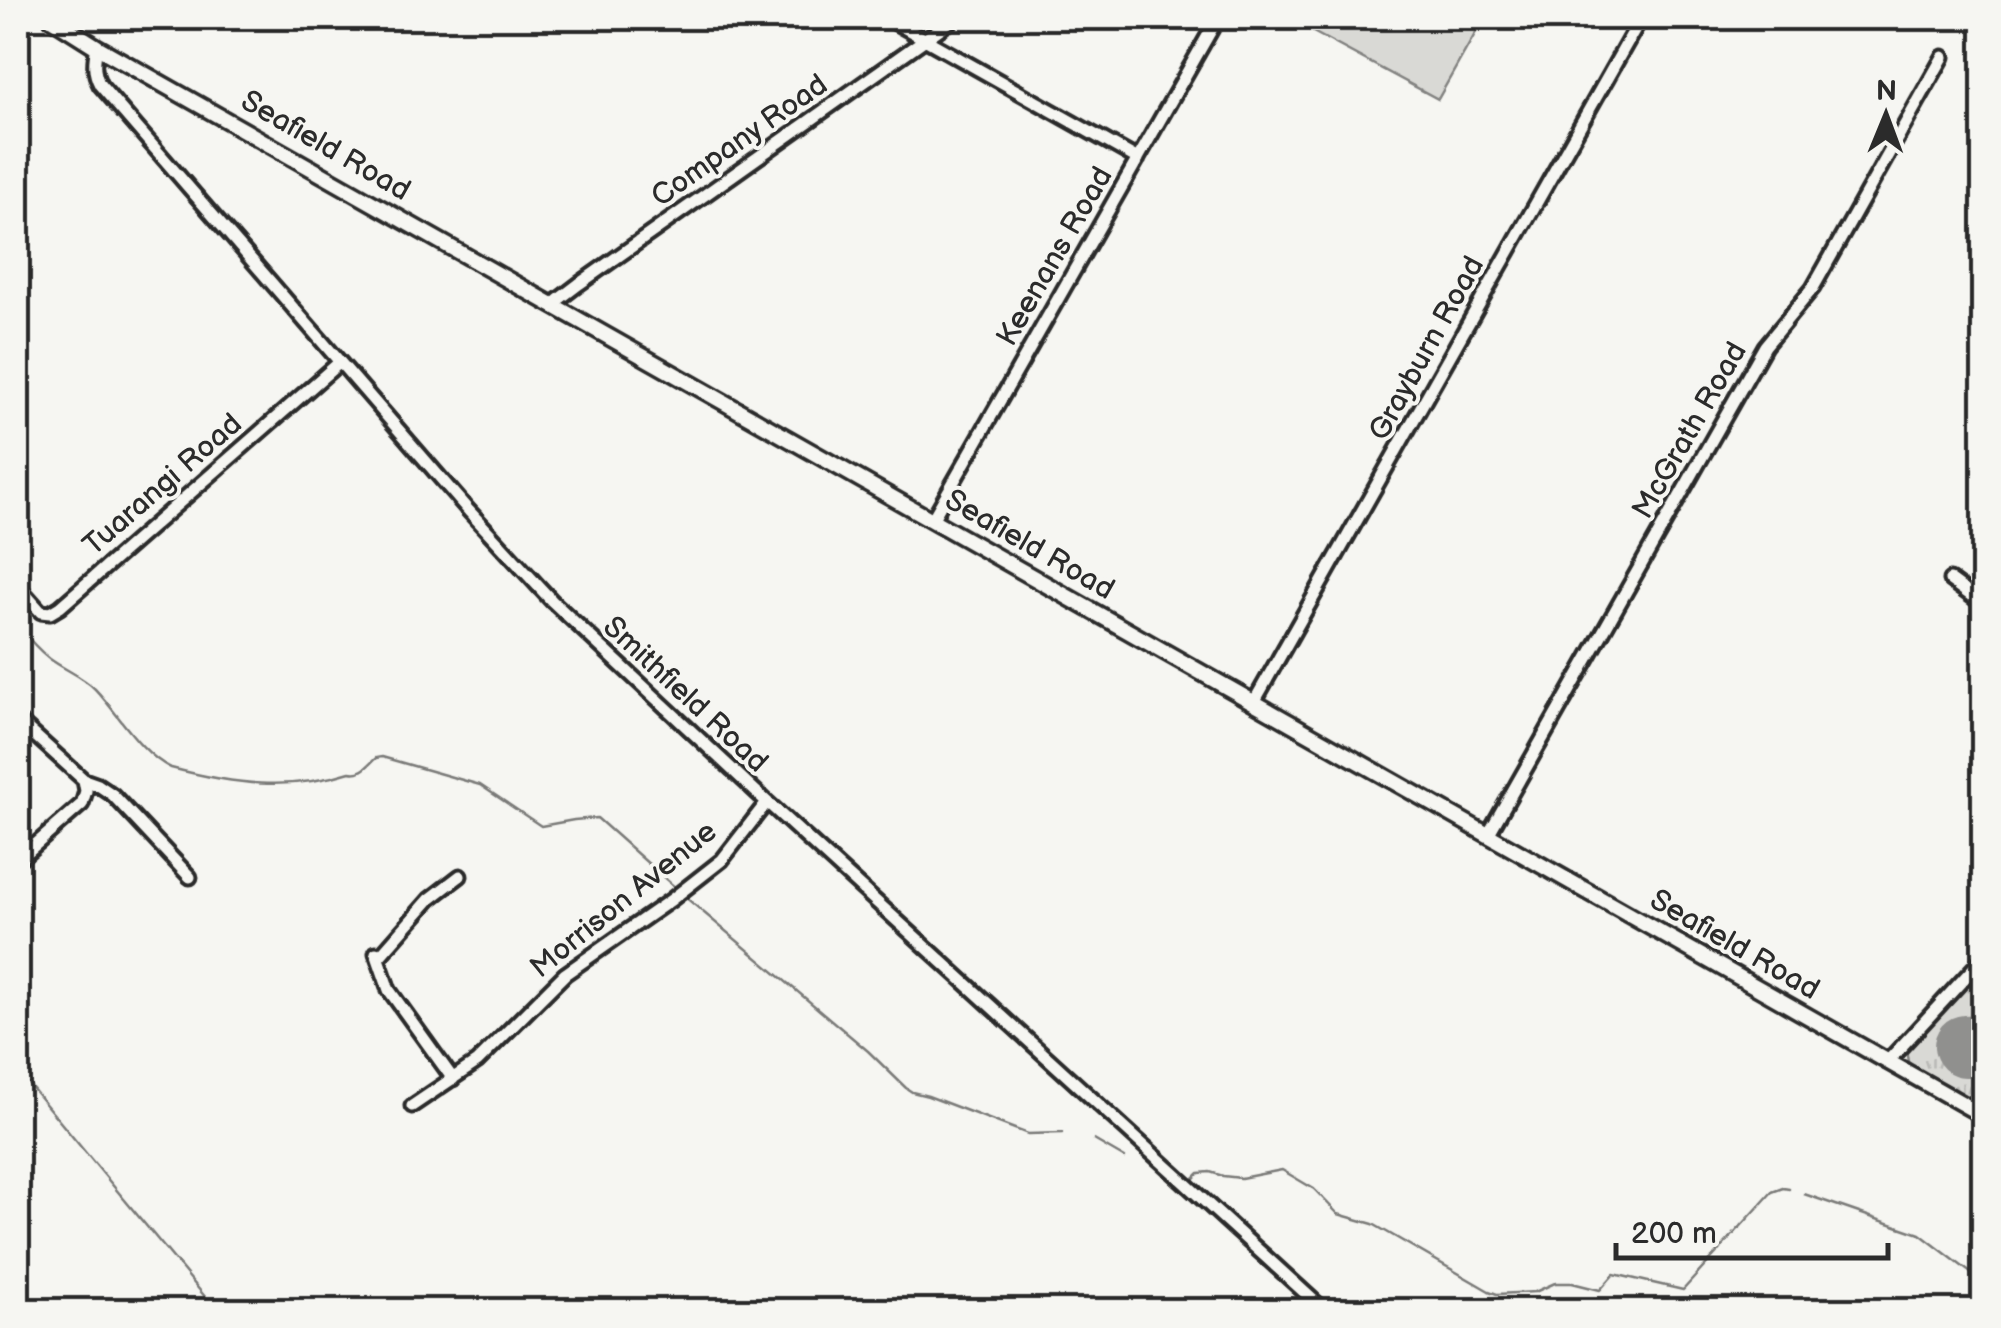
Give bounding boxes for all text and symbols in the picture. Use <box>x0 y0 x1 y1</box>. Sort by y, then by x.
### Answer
north arrow <box>1836 65 1936 165</box>
street label: Company Road <box>645 67 835 215</box>
text: N <box>1876 75 1897 108</box>
street label: Seafield Road <box>234 83 417 209</box>
street label: Keenans Road <box>989 160 1121 353</box>
street label: Grayburn Road <box>1361 250 1492 447</box>
street label: McGrath Road <box>1625 336 1755 525</box>
street label: Tuarangi Road <box>76 406 249 563</box>
street label: Seafield Road <box>938 482 1121 608</box>
street label: Smithfield Road <box>595 609 775 780</box>
street label: Morrison Avenue <box>523 814 724 986</box>
street label: Seafield Road <box>1643 882 1826 1008</box>
scale bar <box>1616 1198 1888 1260</box>
text: 200 m <box>1631 1216 1717 1252</box>

